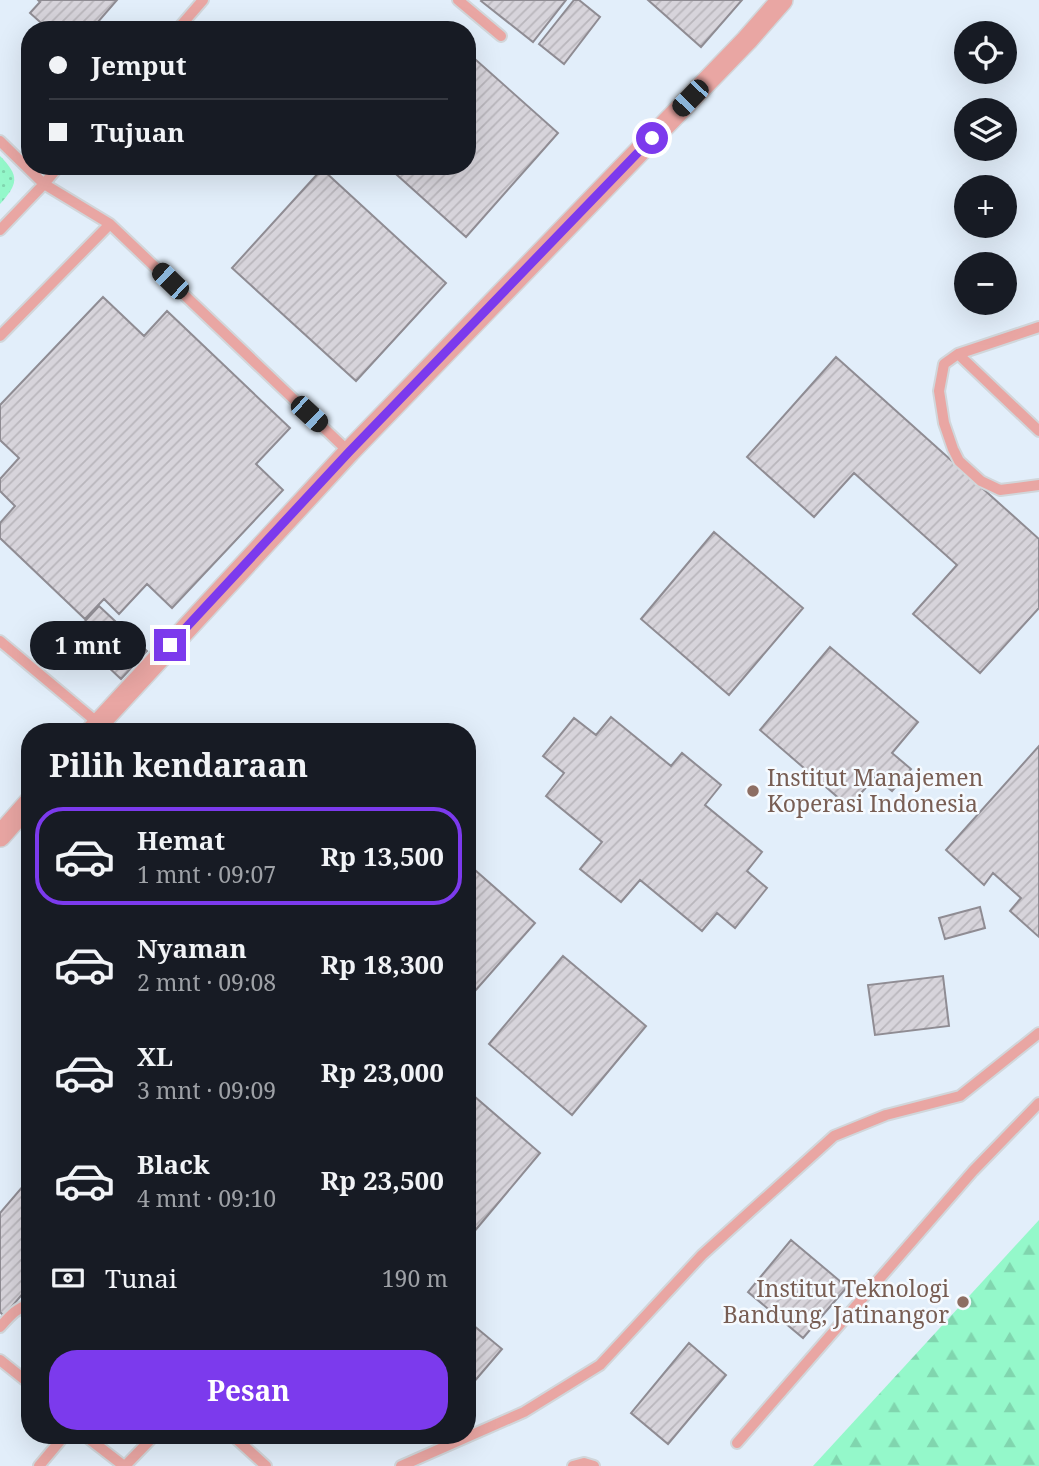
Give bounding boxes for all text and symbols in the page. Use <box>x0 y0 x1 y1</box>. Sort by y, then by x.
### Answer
map controls <box>954 21 1017 315</box>
button: locate <box>954 21 1017 84</box>
text: Jemput <box>91 47 186 83</box>
car <box>668 76 713 120</box>
button: layers <box>954 98 1017 161</box>
text: Tujuan <box>91 114 185 150</box>
route start <box>636 122 668 154</box>
button: + <box>954 175 1017 238</box>
button: − <box>954 252 1017 315</box>
car <box>148 259 193 303</box>
car <box>287 392 332 436</box>
callout: 1 mnt <box>30 620 146 670</box>
text: 1 mnt <box>55 629 121 661</box>
route end <box>154 629 186 661</box>
text: Pilih kendaraan <box>49 743 308 786</box>
place label: Institut Manajemen Koperasi Indonesia <box>767 761 983 819</box>
marker: Institut Manajemen Koperasi Indonesia <box>745 783 761 799</box>
text: Hemat <box>137 822 225 858</box>
icon: car <box>53 825 116 888</box>
text: Rp 13,500 <box>321 838 444 874</box>
text: 1 mnt · 09:07 <box>137 858 276 890</box>
text: Nyaman <box>137 930 247 966</box>
icon: car <box>53 933 116 996</box>
text: Rp 18,300 <box>321 946 444 982</box>
text: 2 mnt · 09:08 <box>137 966 276 998</box>
text: XL <box>137 1038 173 1074</box>
icon: car <box>53 1041 116 1104</box>
text: Rp 23,000 <box>321 1054 444 1090</box>
text: 3 mnt · 09:09 <box>137 1074 276 1106</box>
text: Black <box>137 1146 210 1182</box>
icon: car <box>53 1149 116 1212</box>
text: Rp 23,500 <box>321 1162 444 1198</box>
text: 4 mnt · 09:10 <box>137 1182 276 1214</box>
icon: cash <box>49 1259 87 1297</box>
text: Tunai <box>105 1260 177 1296</box>
text: 190 m <box>382 1262 448 1294</box>
place label: Institut Teknologi Bandung, Jatinangor <box>723 1272 950 1330</box>
marker: Institut Teknologi Bandung, Jatinangor <box>955 1294 971 1310</box>
button: Pesan <box>49 1350 448 1430</box>

